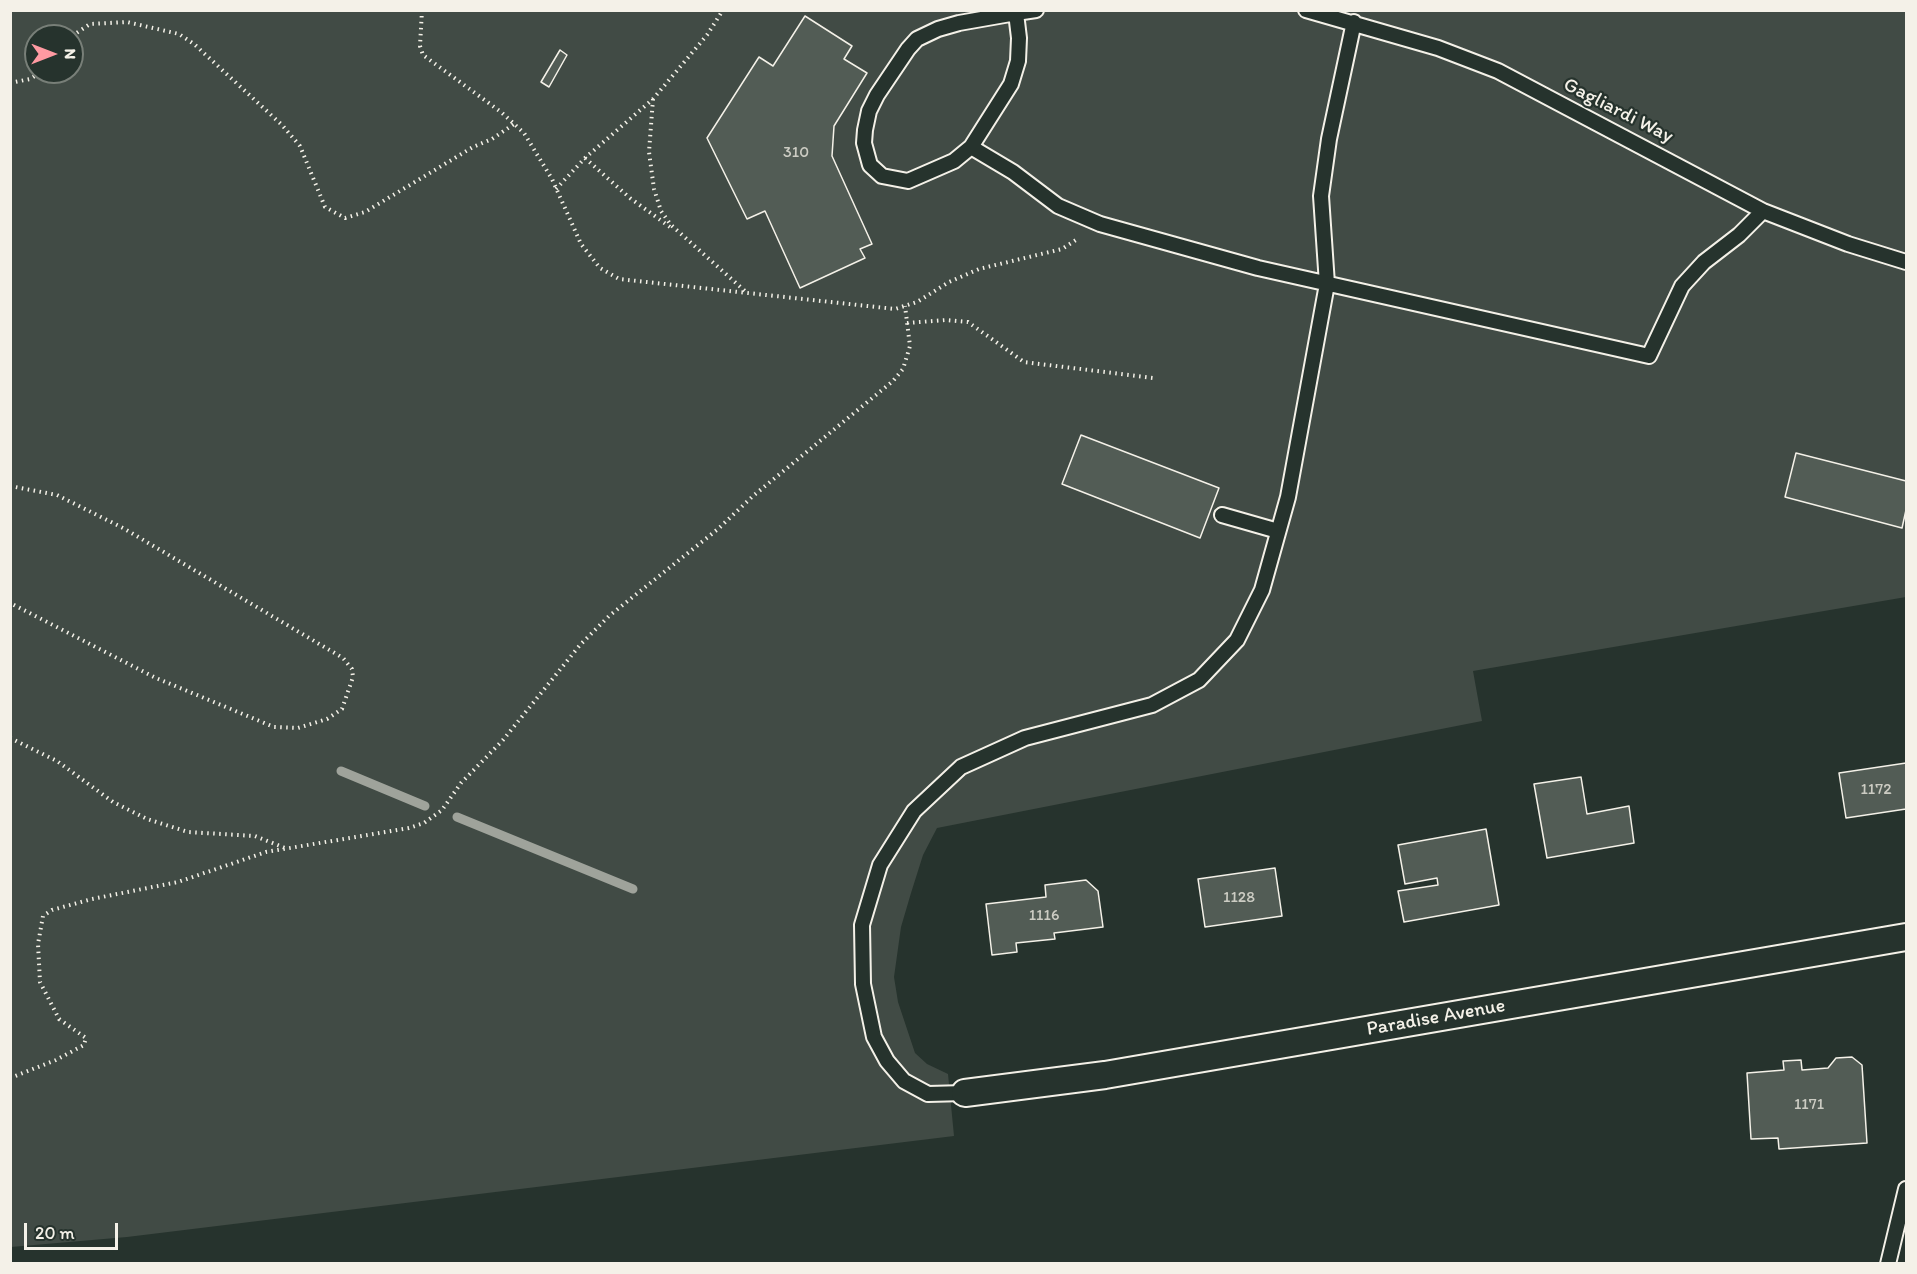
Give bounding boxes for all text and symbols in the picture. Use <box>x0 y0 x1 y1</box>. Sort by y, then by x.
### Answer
north arrow <box>24 24 84 84</box>
text: N <box>61 49 80 59</box>
street label: Gagliardi Way <box>1559 73 1677 149</box>
house number: 310 <box>783 143 809 163</box>
house number: 1172 <box>1860 780 1892 800</box>
house number: 1128 <box>1223 888 1255 908</box>
house number: 1116 <box>1029 906 1059 926</box>
street label: Paradise Avenue <box>1365 994 1507 1042</box>
house number: 1171 <box>1794 1095 1824 1115</box>
scale bar <box>27 1211 122 1249</box>
text: 20 m <box>35 1222 75 1244</box>

